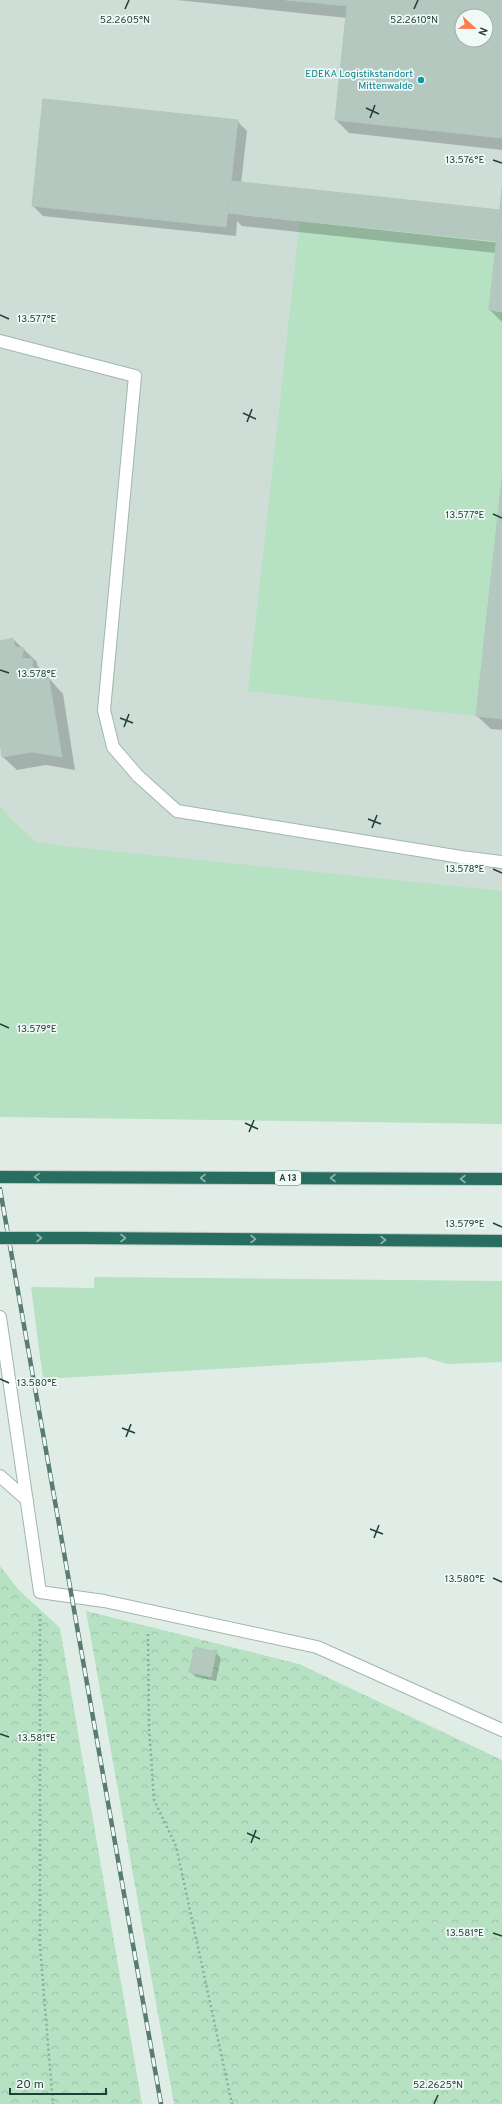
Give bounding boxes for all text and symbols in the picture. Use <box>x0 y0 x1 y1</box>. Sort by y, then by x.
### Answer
north arrow <box>454 8 494 48</box>
text: 52.2605°N <box>100 14 150 27</box>
text: 52.2610°N <box>390 14 438 27</box>
text: N <box>474 25 490 38</box>
place label: EDEKA Logistikstandort Mittenwalde <box>305 68 413 93</box>
marker: EDEKA Logistikstandort Mittenwalde <box>416 75 426 85</box>
text: 13.576°E <box>446 154 484 167</box>
text: 13.577°E <box>18 313 56 326</box>
text: 13.577°E <box>446 509 484 522</box>
text: 13.578°E <box>17 668 57 681</box>
text: 13.578°E <box>445 863 485 876</box>
text: 13.579°E <box>17 1023 57 1036</box>
road number: A 13 <box>275 1171 301 1185</box>
one-way arrow <box>34 1173 40 1181</box>
one-way arrow <box>200 1174 206 1182</box>
one-way arrow <box>330 1174 336 1183</box>
one-way arrow <box>460 1175 466 1183</box>
text: 13.579°E <box>445 1218 485 1231</box>
one-way arrow <box>36 1234 42 1242</box>
one-way arrow <box>120 1234 126 1242</box>
one-way arrow <box>250 1235 256 1243</box>
one-way arrow <box>380 1236 386 1244</box>
text: 13.580°E <box>17 1377 57 1390</box>
text: 13.580°E <box>445 1573 485 1586</box>
text: 13.581°E <box>18 1732 56 1745</box>
text: 13.581°E <box>446 1927 484 1940</box>
scale bar <box>10 2070 106 2096</box>
text: 20 m <box>16 2077 44 2093</box>
text: 52.2625°N <box>413 2079 463 2092</box>

